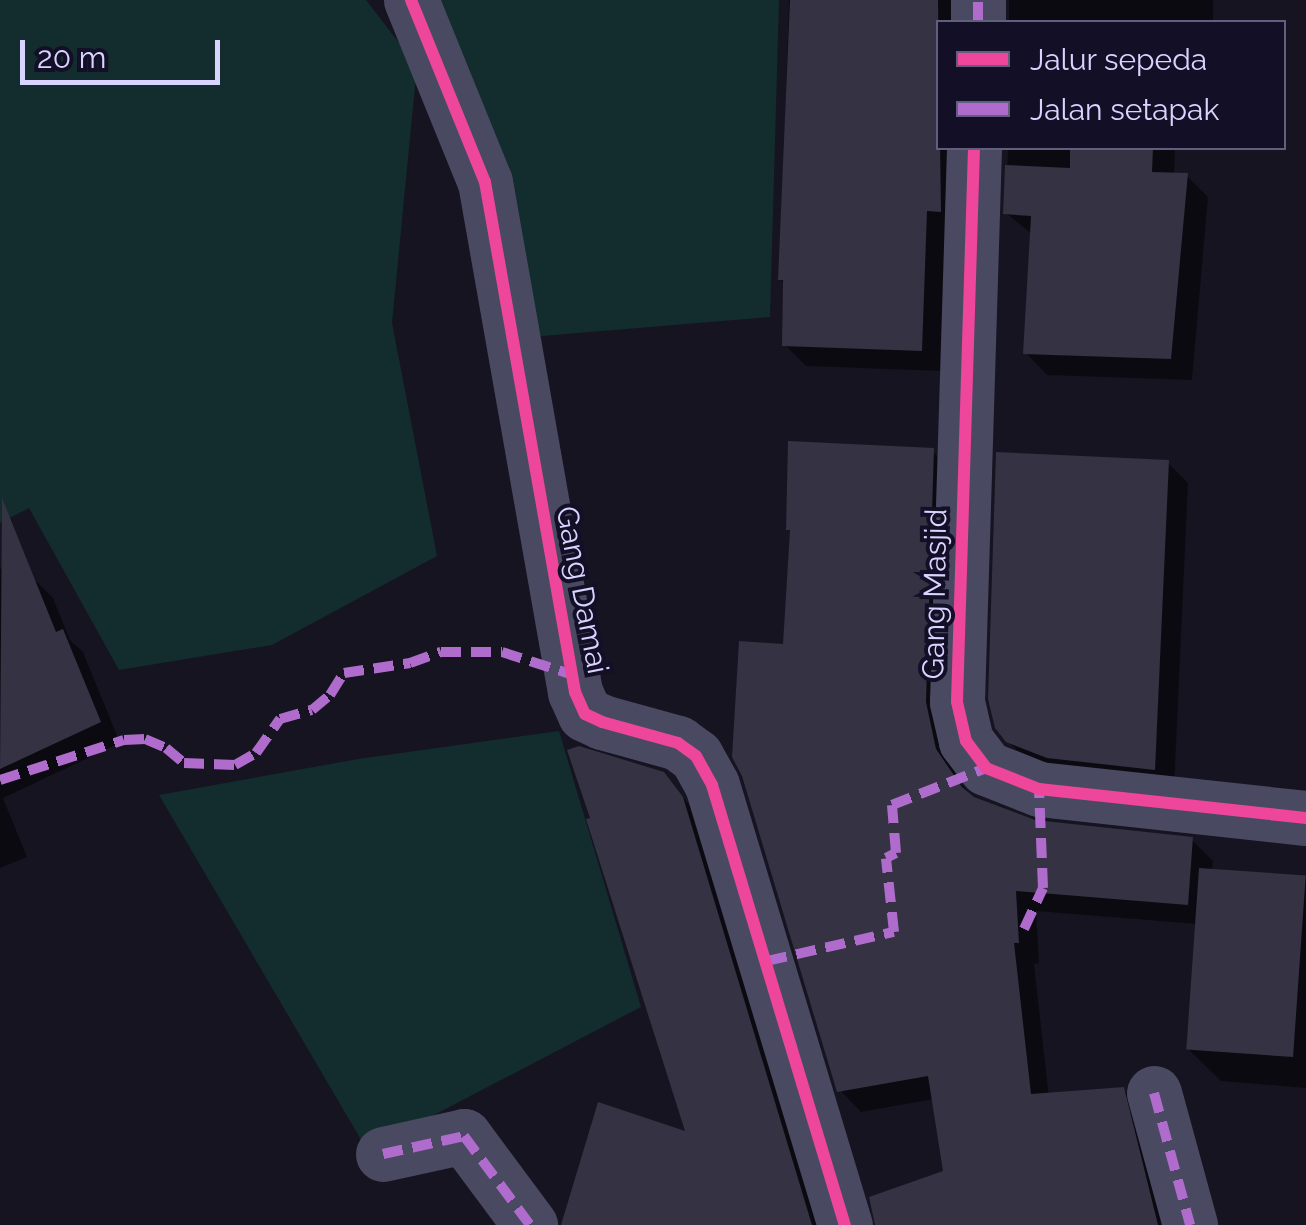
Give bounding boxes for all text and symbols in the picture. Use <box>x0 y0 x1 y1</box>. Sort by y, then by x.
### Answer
scale bar <box>25 20 225 82</box>
legend <box>936 20 1286 150</box>
text: 20 m <box>37 40 106 75</box>
text: Jalur sepeda <box>1030 42 1207 77</box>
text: Jalan setapak <box>1030 92 1219 127</box>
street label: Gang Damai <box>548 503 616 677</box>
street label: Gang Masjid <box>916 508 954 680</box>

